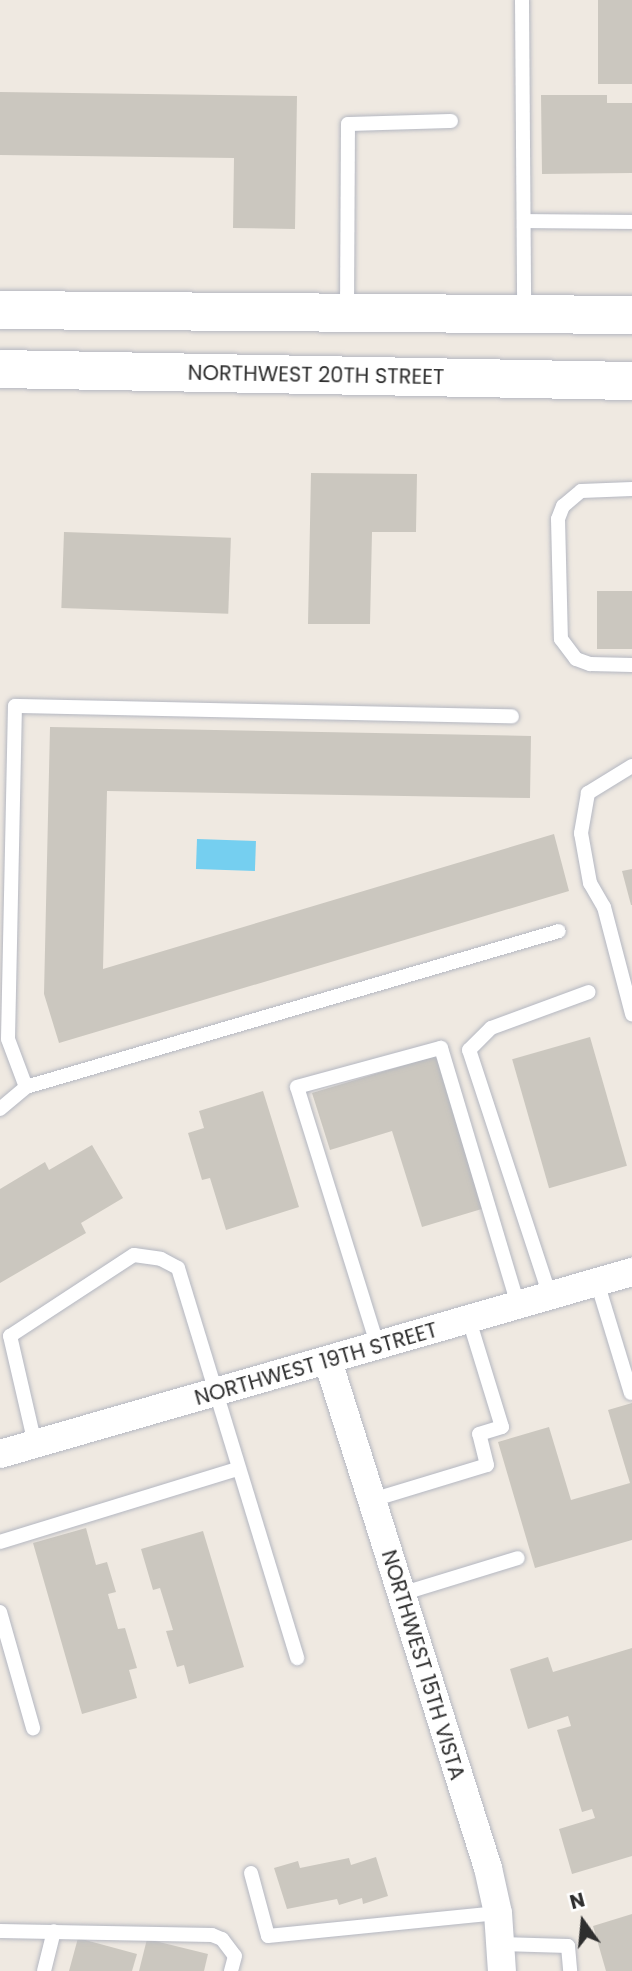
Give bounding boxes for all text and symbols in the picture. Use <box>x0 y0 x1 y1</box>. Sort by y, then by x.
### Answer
street label: NORTHWEST 20TH STREET <box>187 360 445 390</box>
street label: NORTHWEST 19TH STREET <box>192 1317 440 1411</box>
street label: NORTHWEST 15TH VISTA <box>376 1547 470 1783</box>
text: N <box>567 1886 588 1916</box>
north arrow <box>548 1887 618 1957</box>

